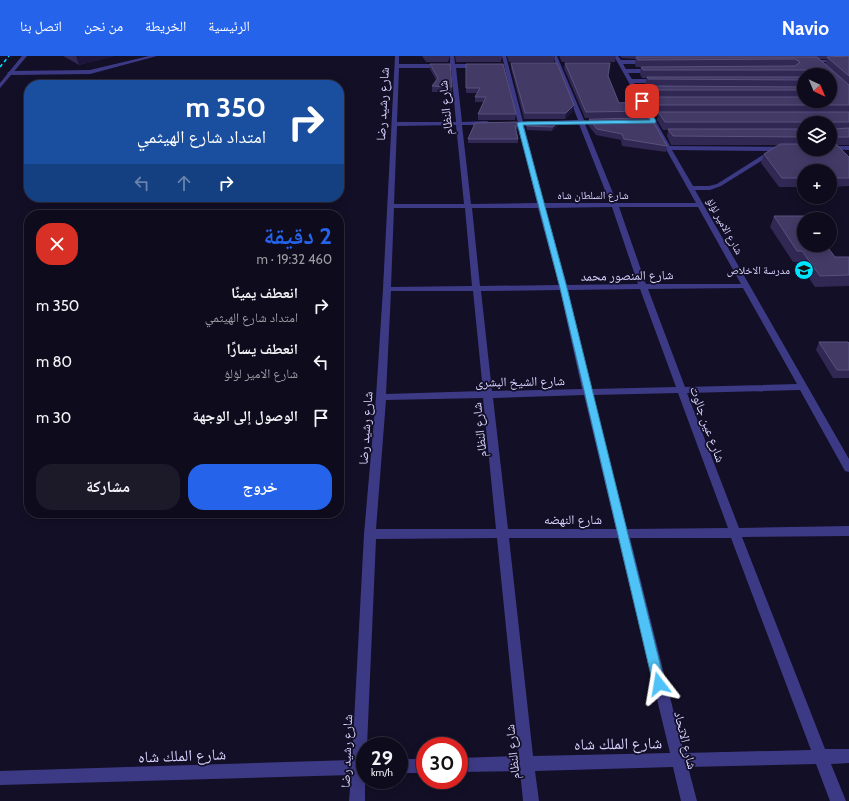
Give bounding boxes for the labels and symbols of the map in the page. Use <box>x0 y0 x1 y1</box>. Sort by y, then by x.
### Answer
street label: شارع رشيد رضا <box>372 67 394 141</box>
north arrow <box>797 68 837 108</box>
street label: شارع النظام <box>434 80 458 136</box>
pin <box>625 84 659 118</box>
street label: شارع السلطان شاه <box>557 188 629 202</box>
street label: شارع الامير لؤلؤ <box>704 195 746 257</box>
school or university icon: مدرسة الاخلاص <box>793 259 815 281</box>
place label: مدرسة الاخلاص <box>727 263 790 277</box>
street label: شارع المنصور محمد <box>580 266 674 286</box>
street label: شارع الشيخ البشرى <box>475 372 565 392</box>
street label: شارع عين جالوت <box>685 384 729 465</box>
street label: شارع رشيد رضا <box>354 391 378 465</box>
street label: شارع النظام <box>468 402 492 458</box>
street label: شارع النهضه <box>544 511 602 529</box>
position arrow <box>638 663 680 705</box>
street label: شارع الاتحاد <box>669 709 701 771</box>
street label: شارع رشيد رضا <box>337 714 357 788</box>
street label: شارع النظام <box>501 724 525 780</box>
street label: شارع الملك شاه <box>574 733 662 755</box>
speed limit sign: 30 <box>416 737 468 789</box>
street label: شارع الملك شاه <box>138 744 226 768</box>

